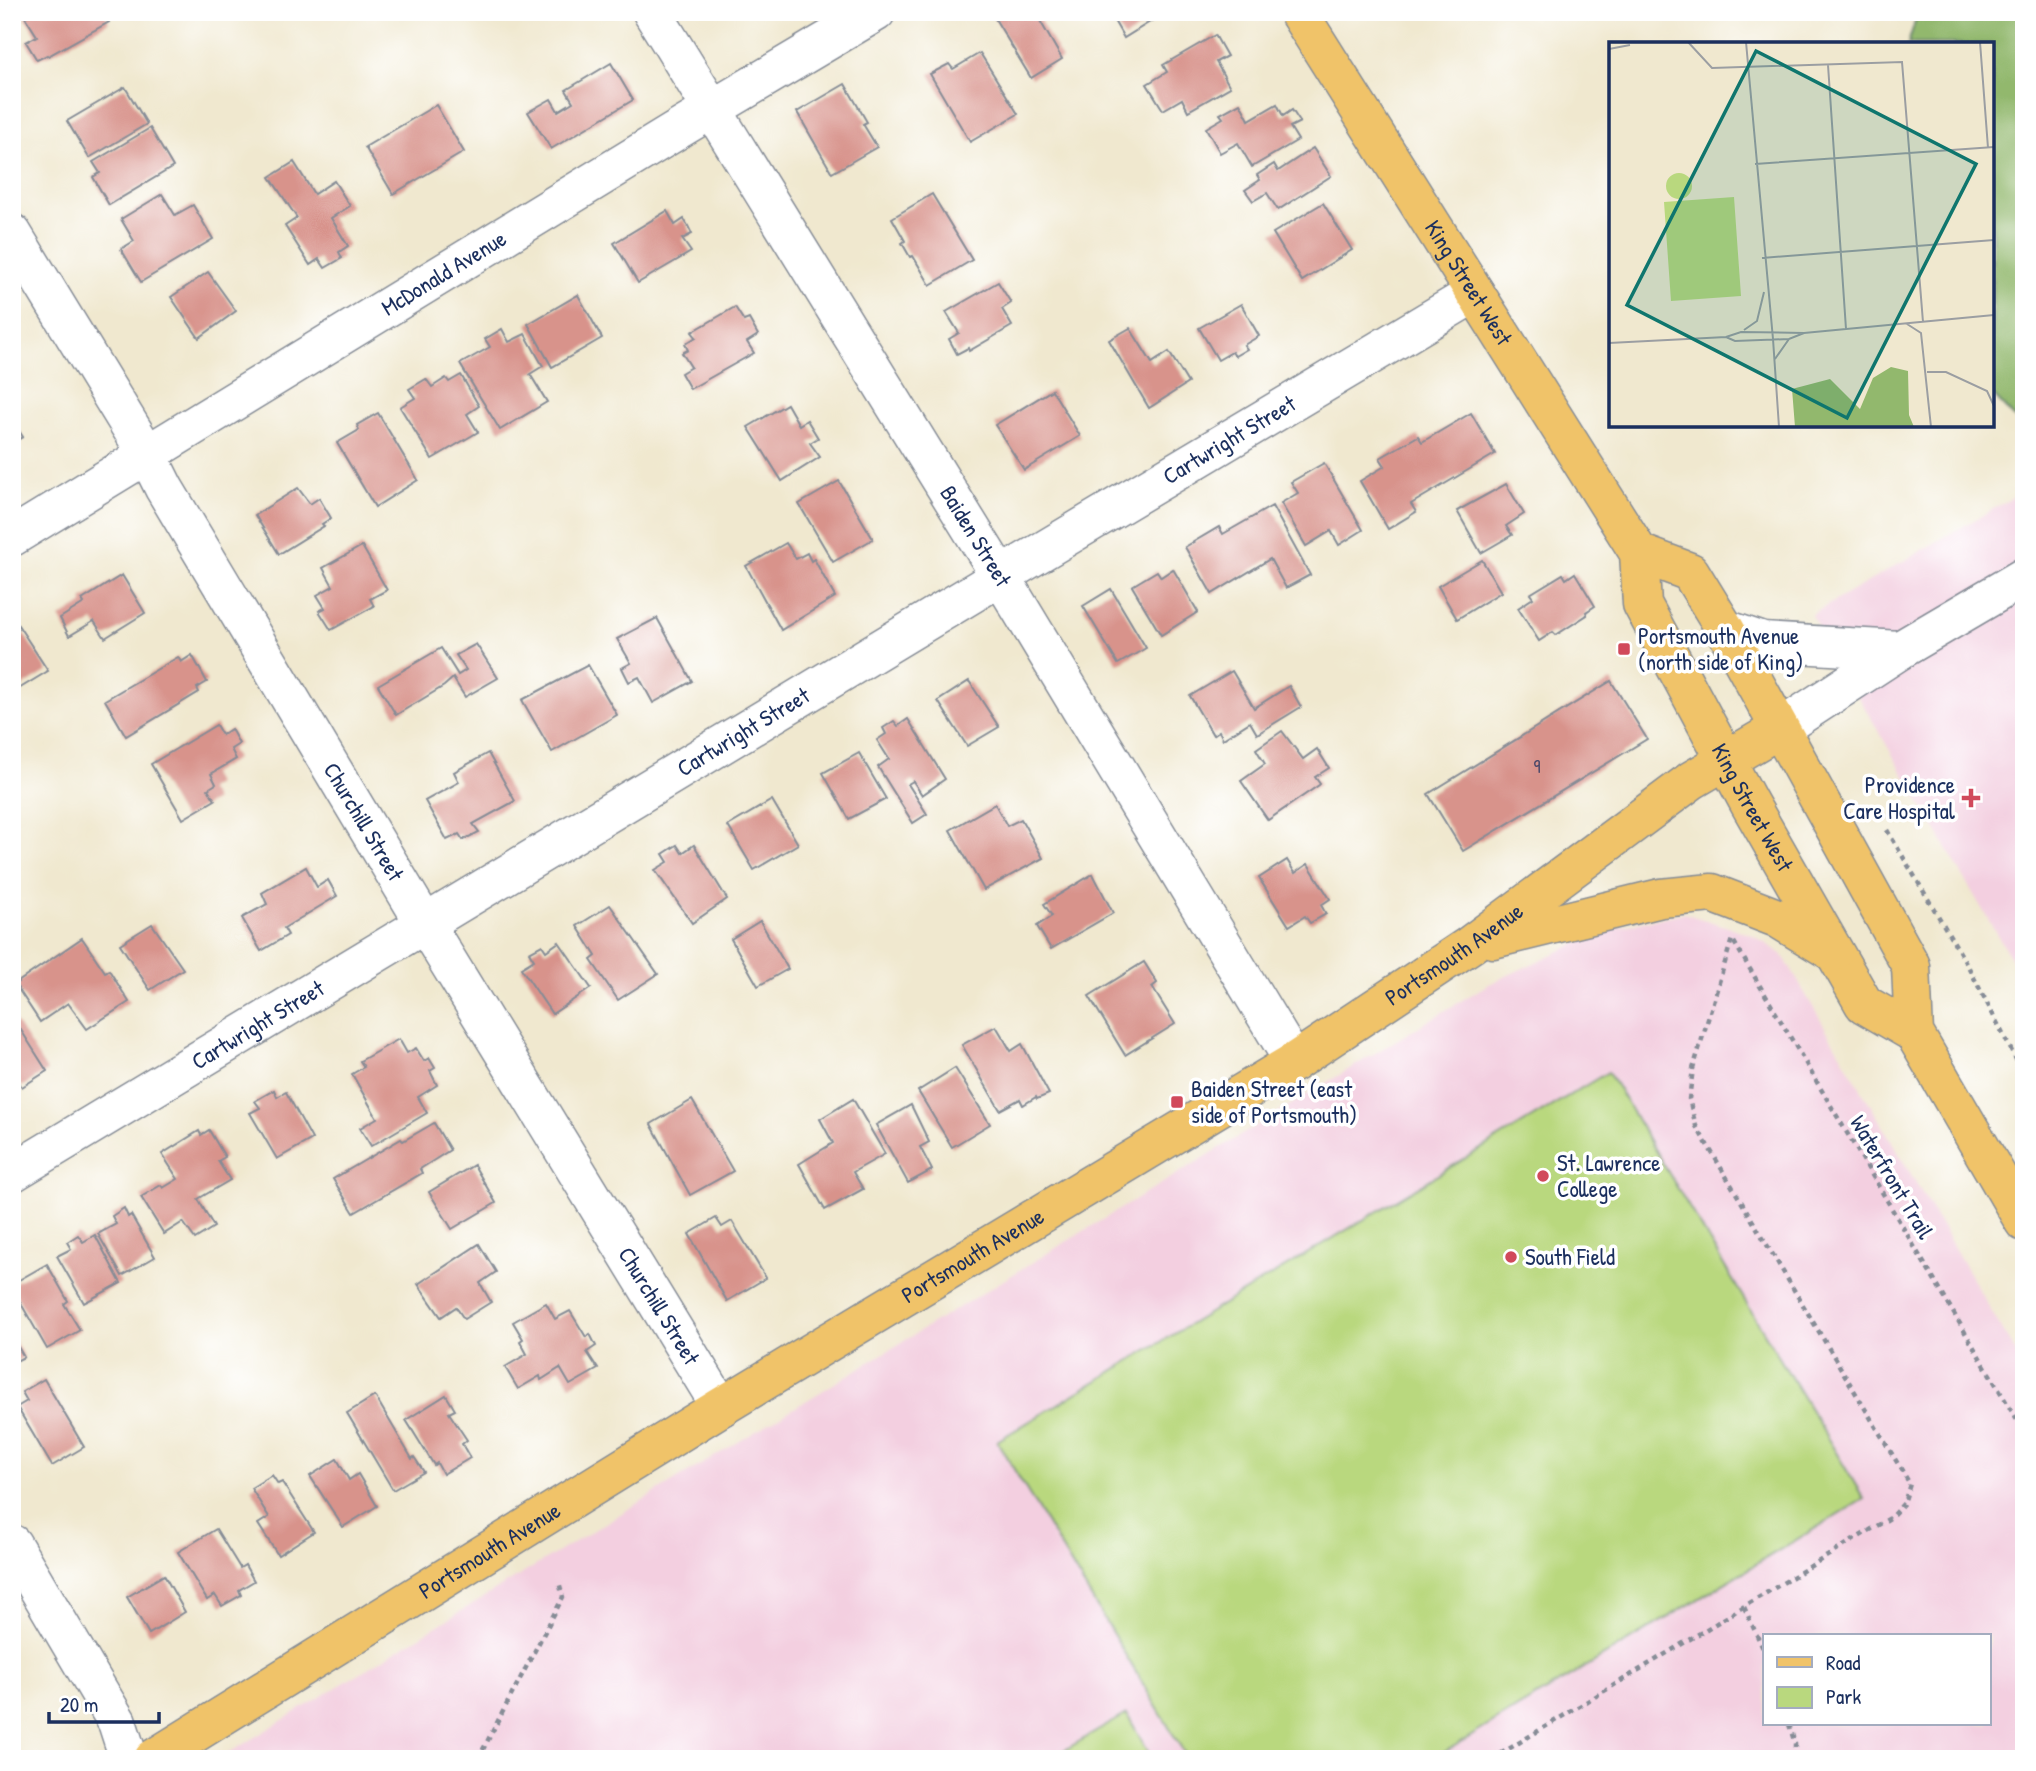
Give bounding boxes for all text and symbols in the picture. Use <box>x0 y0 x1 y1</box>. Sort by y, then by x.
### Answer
inset map <box>1609 42 1994 427</box>
street label: King Street West <box>1418 214 1521 352</box>
street label: McDonald Avenue <box>375 223 512 323</box>
street label: Cartwright Street <box>1157 387 1302 491</box>
street label: Baiden Street <box>933 479 1020 593</box>
place label: Portsmouth Avenue (north side of King) <box>1638 620 1804 677</box>
marker: Portsmouth Avenue (north side of King) <box>1616 641 1632 657</box>
street label: Cartwright Street <box>671 679 816 783</box>
street label: King Street West <box>1705 738 1801 878</box>
house number: 9 <box>1534 753 1541 779</box>
street label: Churchill Street <box>317 757 412 887</box>
place label: Providence Care Hospital <box>1843 769 1956 826</box>
marker: Providence Care Hospital <box>1961 788 1981 808</box>
street label: Portsmouth Avenue <box>1379 895 1529 1012</box>
street label: Cartwright Street <box>185 972 331 1076</box>
place label: Baiden Street (east side of Portsmouth) <box>1191 1073 1357 1130</box>
marker: Baiden Street (east side of Portsmouth) <box>1169 1094 1185 1110</box>
street label: Waterfront Trail <box>1843 1109 1942 1245</box>
place label: St. Lawrence College <box>1557 1147 1660 1204</box>
marker: St. Lawrence College <box>1535 1168 1551 1184</box>
street label: Portsmouth Avenue <box>895 1200 1050 1310</box>
street label: Churchill Street <box>612 1241 708 1371</box>
place label: South Field <box>1525 1241 1615 1272</box>
marker: South Field <box>1503 1249 1519 1265</box>
street label: Portsmouth Avenue <box>413 1494 566 1606</box>
legend <box>1763 1634 1990 1726</box>
text: Road <box>1826 1648 1860 1677</box>
scale bar <box>49 1680 159 1724</box>
text: Park <box>1826 1682 1861 1711</box>
text: 20 m <box>60 1690 98 1719</box>

